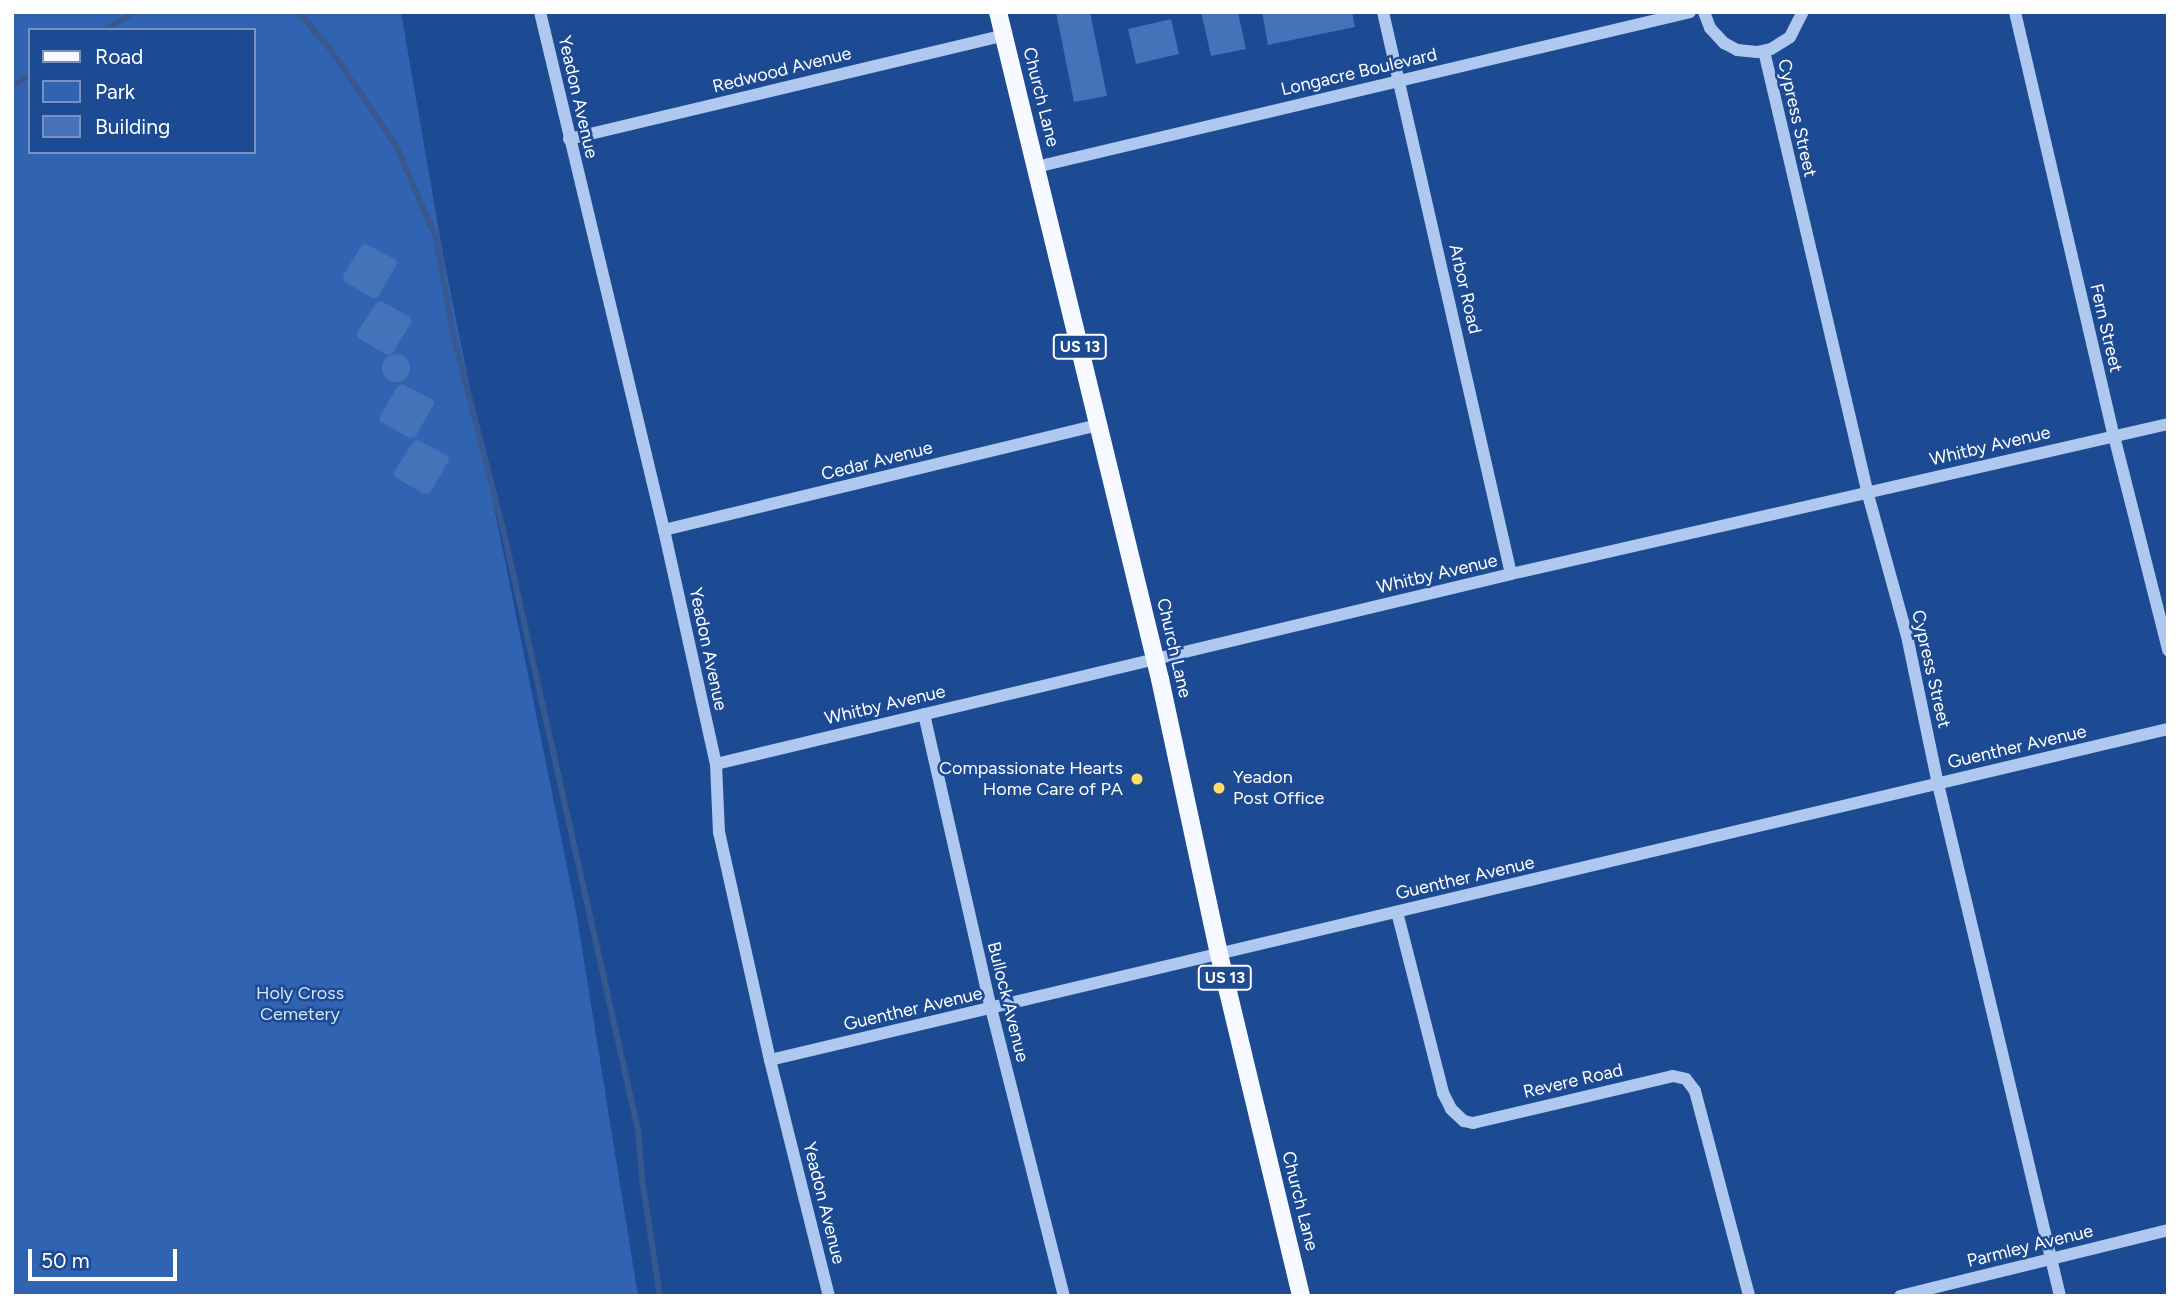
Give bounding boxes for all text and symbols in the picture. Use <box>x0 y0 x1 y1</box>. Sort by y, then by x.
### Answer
legend <box>28 28 256 154</box>
street label: Yeadon Avenue <box>553 34 603 160</box>
street label: Redwood Avenue <box>710 42 854 98</box>
text: Road <box>95 44 143 69</box>
street label: Longacre Boulevard <box>1279 44 1439 100</box>
street label: Church Lane <box>1018 45 1064 149</box>
street label: Cypress Street <box>1773 57 1821 179</box>
text: Park <box>95 79 135 104</box>
text: Building <box>95 114 170 139</box>
street label: Arbor Road <box>1444 242 1486 336</box>
street label: Fern Street <box>2085 281 2127 375</box>
road number: US 13 <box>1052 334 1108 360</box>
street label: Whitby Avenue <box>1927 422 2053 470</box>
street label: Cedar Avenue <box>819 437 935 485</box>
street label: Whitby Avenue <box>1374 550 1500 598</box>
street label: Yeadon Avenue <box>684 586 732 712</box>
street label: Church Lane <box>1152 596 1196 700</box>
street label: Cypress Street <box>1907 608 1955 730</box>
street label: Whitby Avenue <box>822 681 948 729</box>
street label: Guenther Avenue <box>1946 721 2088 773</box>
place label: Compassionate Hearts Home Care of PA <box>939 758 1123 800</box>
place label: Yeadon Post Office <box>1233 767 1324 810</box>
marker: Compassionate Hearts Home Care of PA <box>1129 771 1145 787</box>
marker: Yeadon Post Office <box>1211 780 1227 796</box>
street label: Guenther Avenue <box>1394 852 1536 904</box>
street label: Bullock Avenue <box>983 940 1033 1064</box>
road number: US 13 <box>1197 966 1253 990</box>
park label: Holy Cross Cemetery <box>256 983 344 1026</box>
street label: Guenther Avenue <box>842 983 984 1035</box>
street label: Revere Road <box>1521 1059 1625 1103</box>
street label: Yeadon Avenue <box>798 1140 850 1266</box>
street label: Church Lane <box>1277 1149 1323 1253</box>
street label: Parmley Avenue <box>1965 1220 2095 1272</box>
scale bar <box>32 1234 180 1278</box>
text: 50 m <box>41 1248 90 1273</box>

